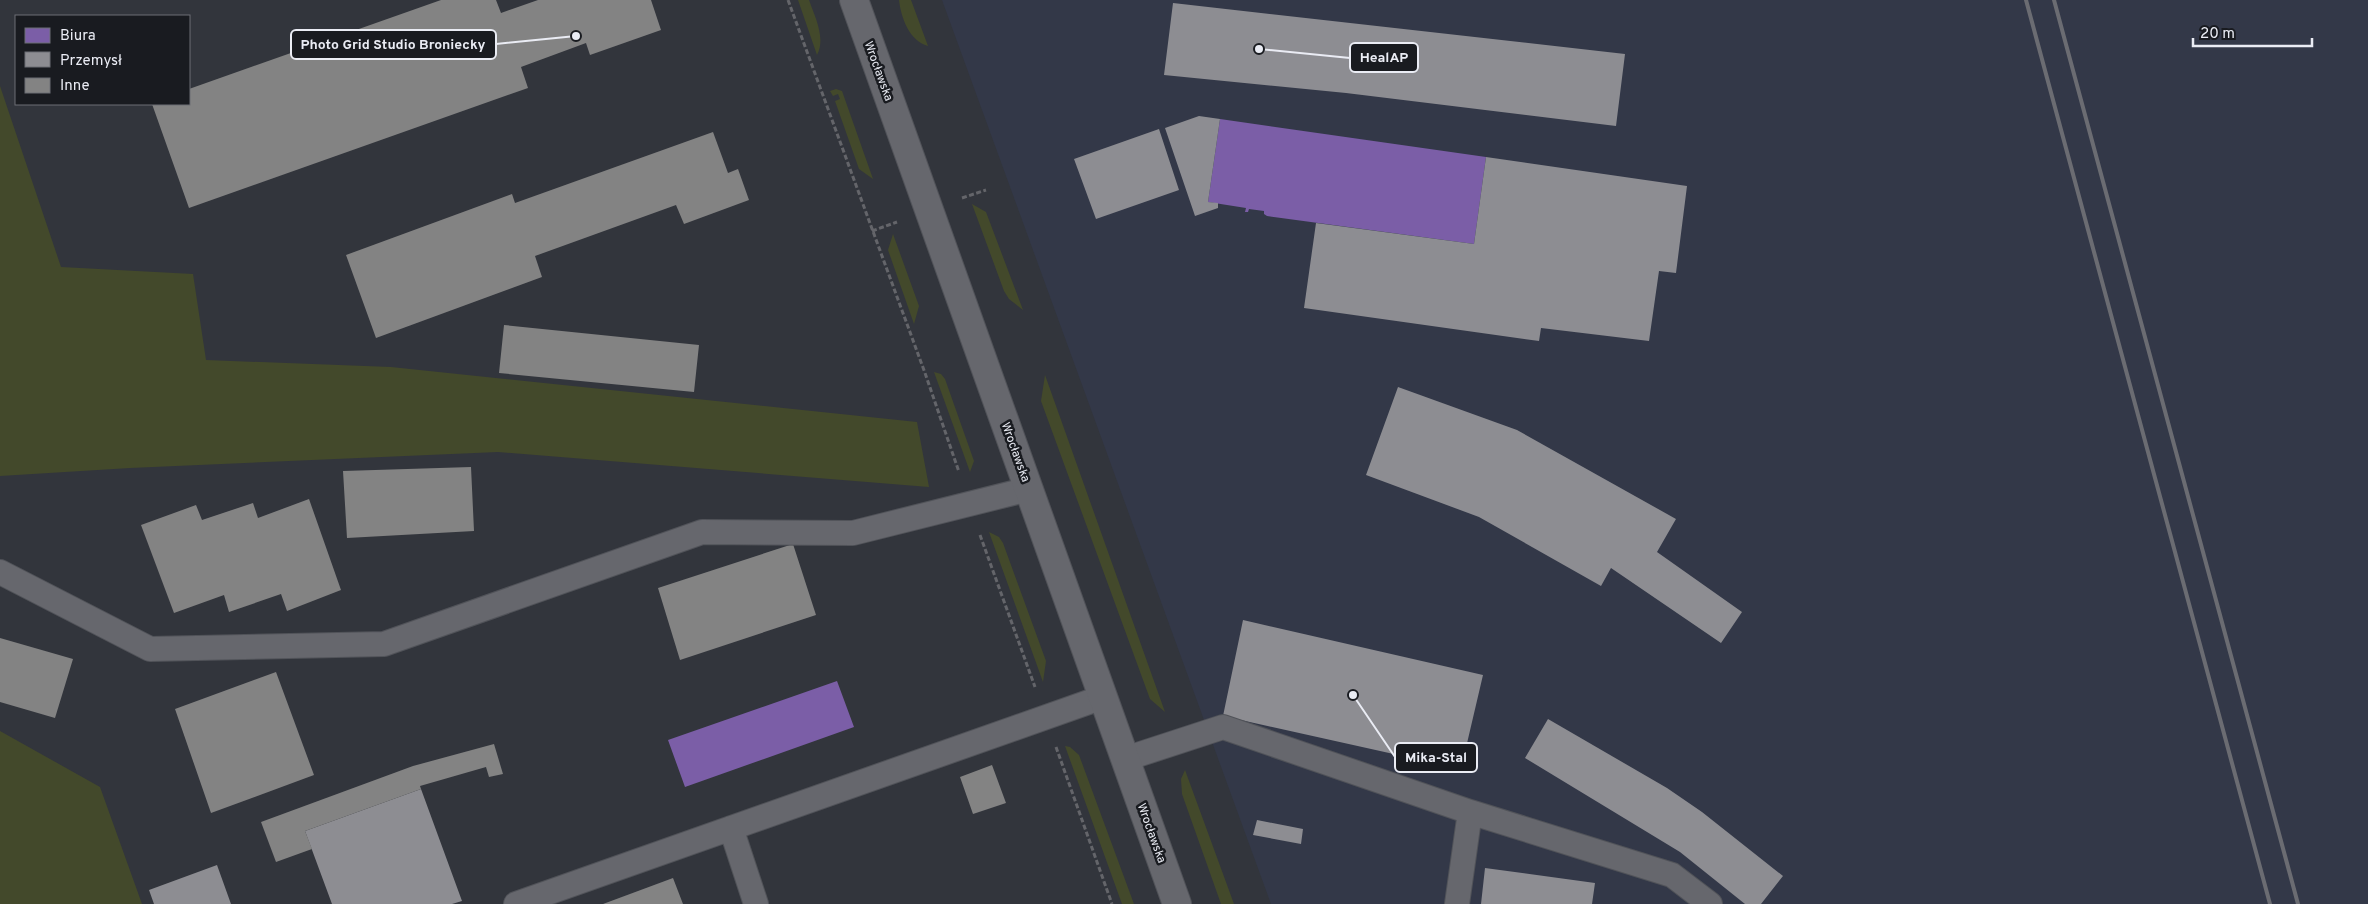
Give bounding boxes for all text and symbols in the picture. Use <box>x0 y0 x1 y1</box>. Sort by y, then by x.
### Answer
legend <box>15 15 190 105</box>
scale bar <box>2193 15 2312 47</box>
text: 20 m <box>2200 25 2235 44</box>
text: Biura <box>60 27 96 46</box>
callout: Photo Grid Studio Broniecky <box>291 30 496 59</box>
text: Photo Grid Studio Broniecky <box>301 37 486 54</box>
street label: Wrocławska <box>860 39 896 103</box>
callout: HealAP <box>1350 43 1418 72</box>
text: HealAP <box>1360 50 1408 67</box>
text: Przemysł <box>60 52 122 71</box>
text: Inne <box>60 77 90 96</box>
street label: Wrocławska <box>997 420 1033 484</box>
callout: Mika-Stal <box>1395 743 1477 772</box>
text: Mika-Stal <box>1405 750 1467 767</box>
street label: Wrocławska <box>1133 801 1169 865</box>

